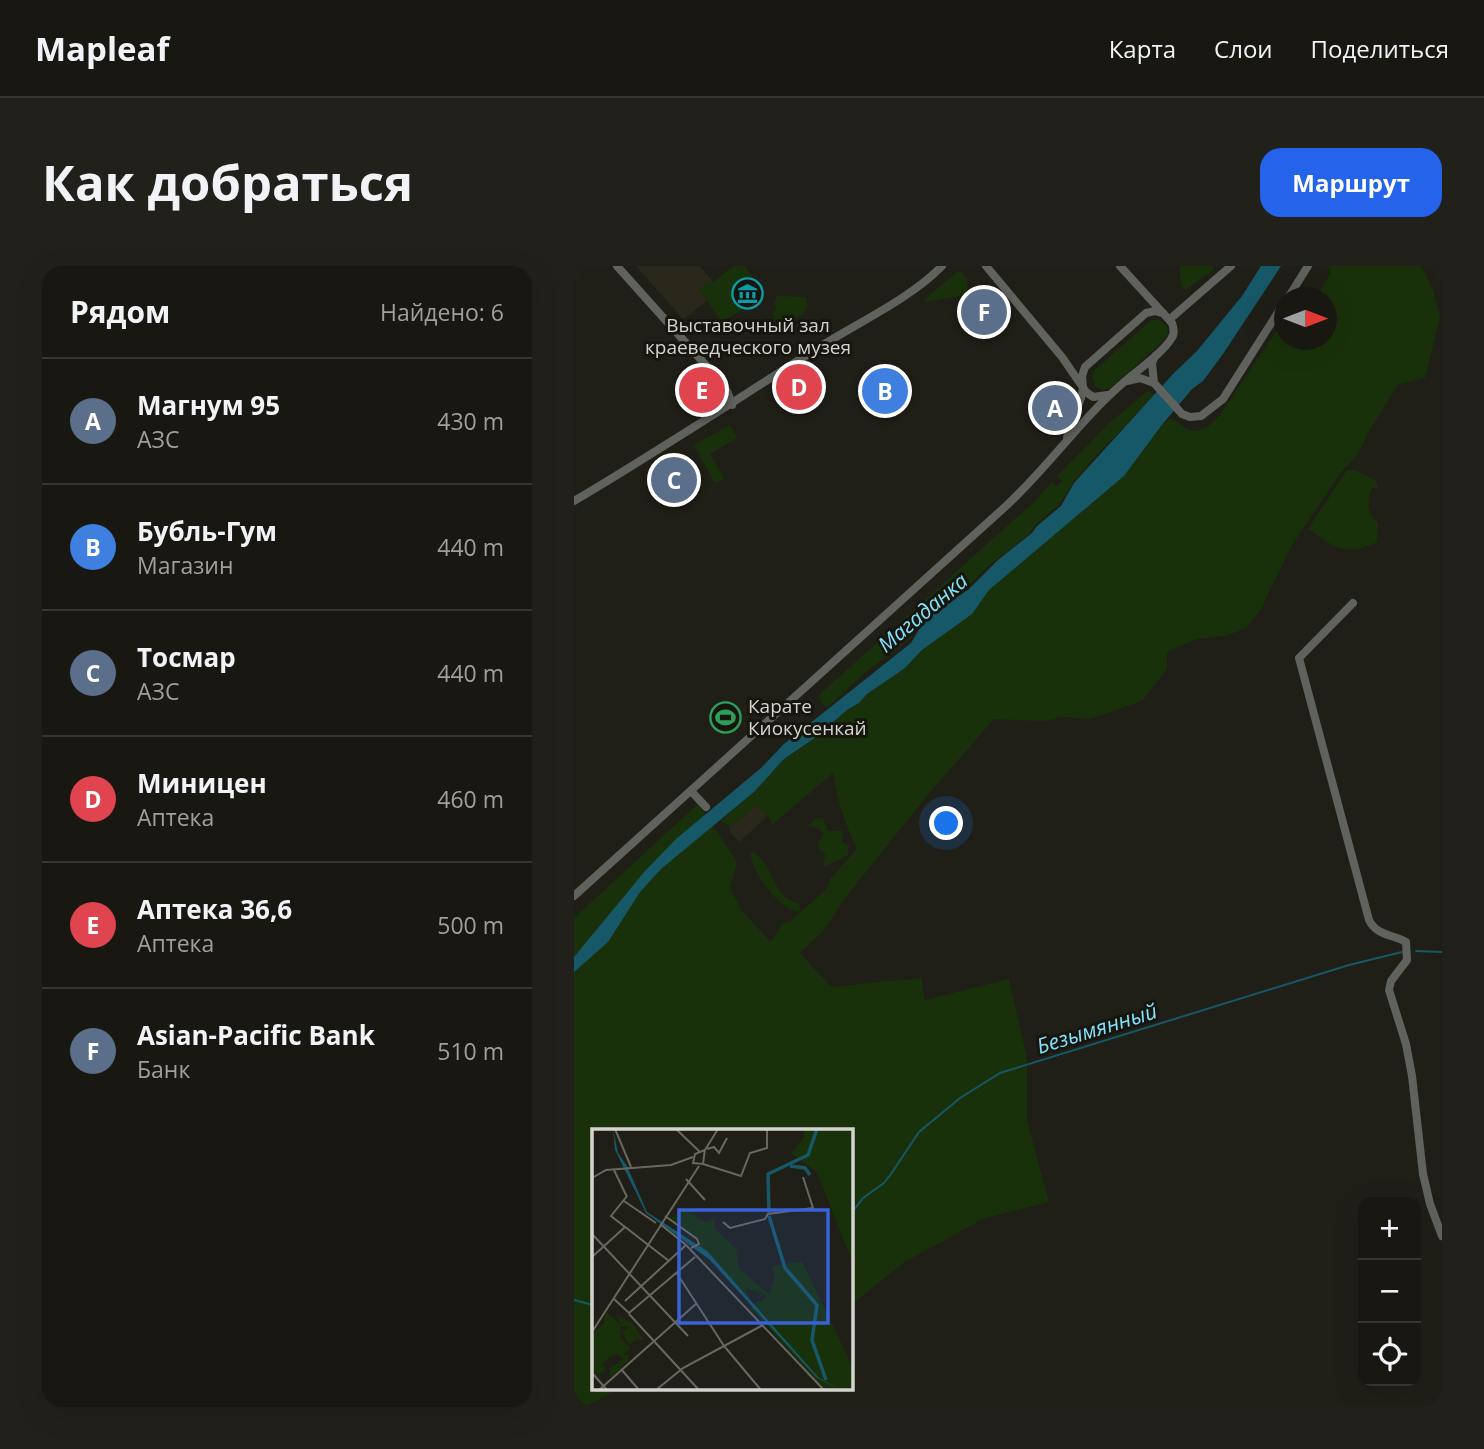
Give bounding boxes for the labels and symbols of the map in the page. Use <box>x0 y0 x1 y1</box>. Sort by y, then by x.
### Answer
museum icon: Выставочный зал краеведческого музея <box>731 277 765 311</box>
pin: F <box>961 286 1007 338</box>
north arrow <box>1274 287 1337 350</box>
place label: Выставочный зал краеведческого музея <box>645 312 851 360</box>
pin: D <box>776 361 822 413</box>
pin: E <box>679 364 725 416</box>
pin: B <box>862 365 908 417</box>
pin: A <box>1032 382 1078 434</box>
pin: C <box>651 454 697 506</box>
water label: Магаданка <box>872 566 973 658</box>
place label: Карате Киокусенкай <box>748 693 867 741</box>
sports icon: Карате Киокусенкай <box>708 700 742 734</box>
your location <box>929 806 963 840</box>
water label: Безымянный <box>1033 996 1160 1060</box>
inset map <box>592 1129 852 1390</box>

